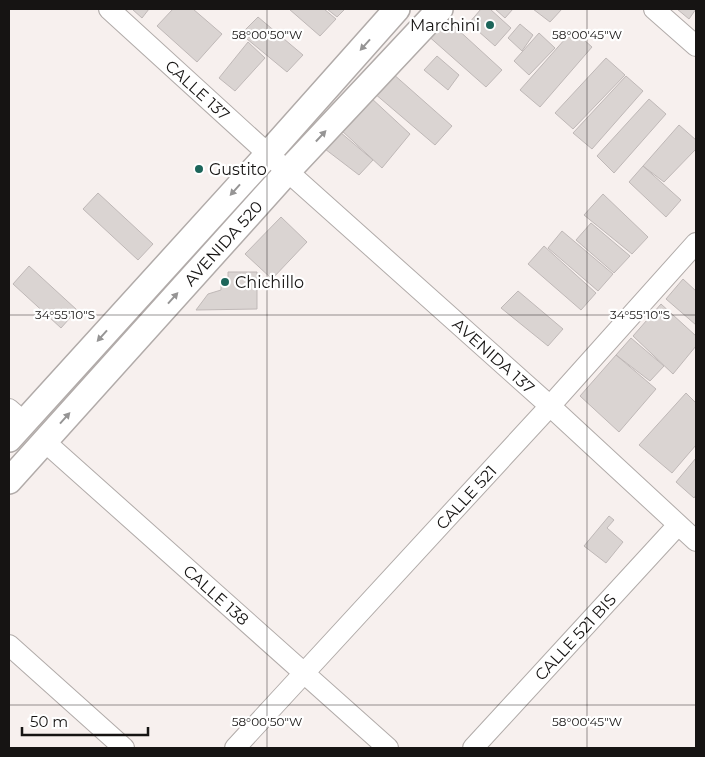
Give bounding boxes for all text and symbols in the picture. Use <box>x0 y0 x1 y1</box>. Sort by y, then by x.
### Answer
place label: Marchini <box>410 16 480 35</box>
marker: Marchini <box>484 19 496 31</box>
text: 58°00'50"W <box>232 27 302 42</box>
text: 58°00'45"W <box>552 27 622 42</box>
one-way arrow <box>359 39 371 51</box>
street label: CALLE 137 <box>162 56 234 124</box>
one-way arrow <box>315 130 327 142</box>
place label: Gustito <box>209 160 267 179</box>
marker: Gustito <box>193 163 205 175</box>
one-way arrow <box>229 184 241 196</box>
street label: AVENIDA 520 <box>180 197 266 290</box>
place label: Chichillo <box>235 273 304 292</box>
marker: Chichillo <box>219 276 231 288</box>
one-way arrow <box>168 291 179 304</box>
text: 34°55'10"S <box>35 307 95 322</box>
text: 34°55'10"S <box>610 307 670 322</box>
street label: AVENIDA 137 <box>449 314 539 397</box>
one-way arrow <box>96 330 108 342</box>
one-way arrow <box>59 412 70 425</box>
street label: CALLE 521 <box>432 461 500 533</box>
street label: CALLE 138 <box>180 561 253 629</box>
street label: CALLE 521 BIS <box>531 589 620 684</box>
scale bar <box>22 704 149 736</box>
text: 50 m <box>30 712 68 731</box>
text: 58°00'50"W <box>232 714 302 729</box>
text: 58°00'45"W <box>552 714 622 729</box>

